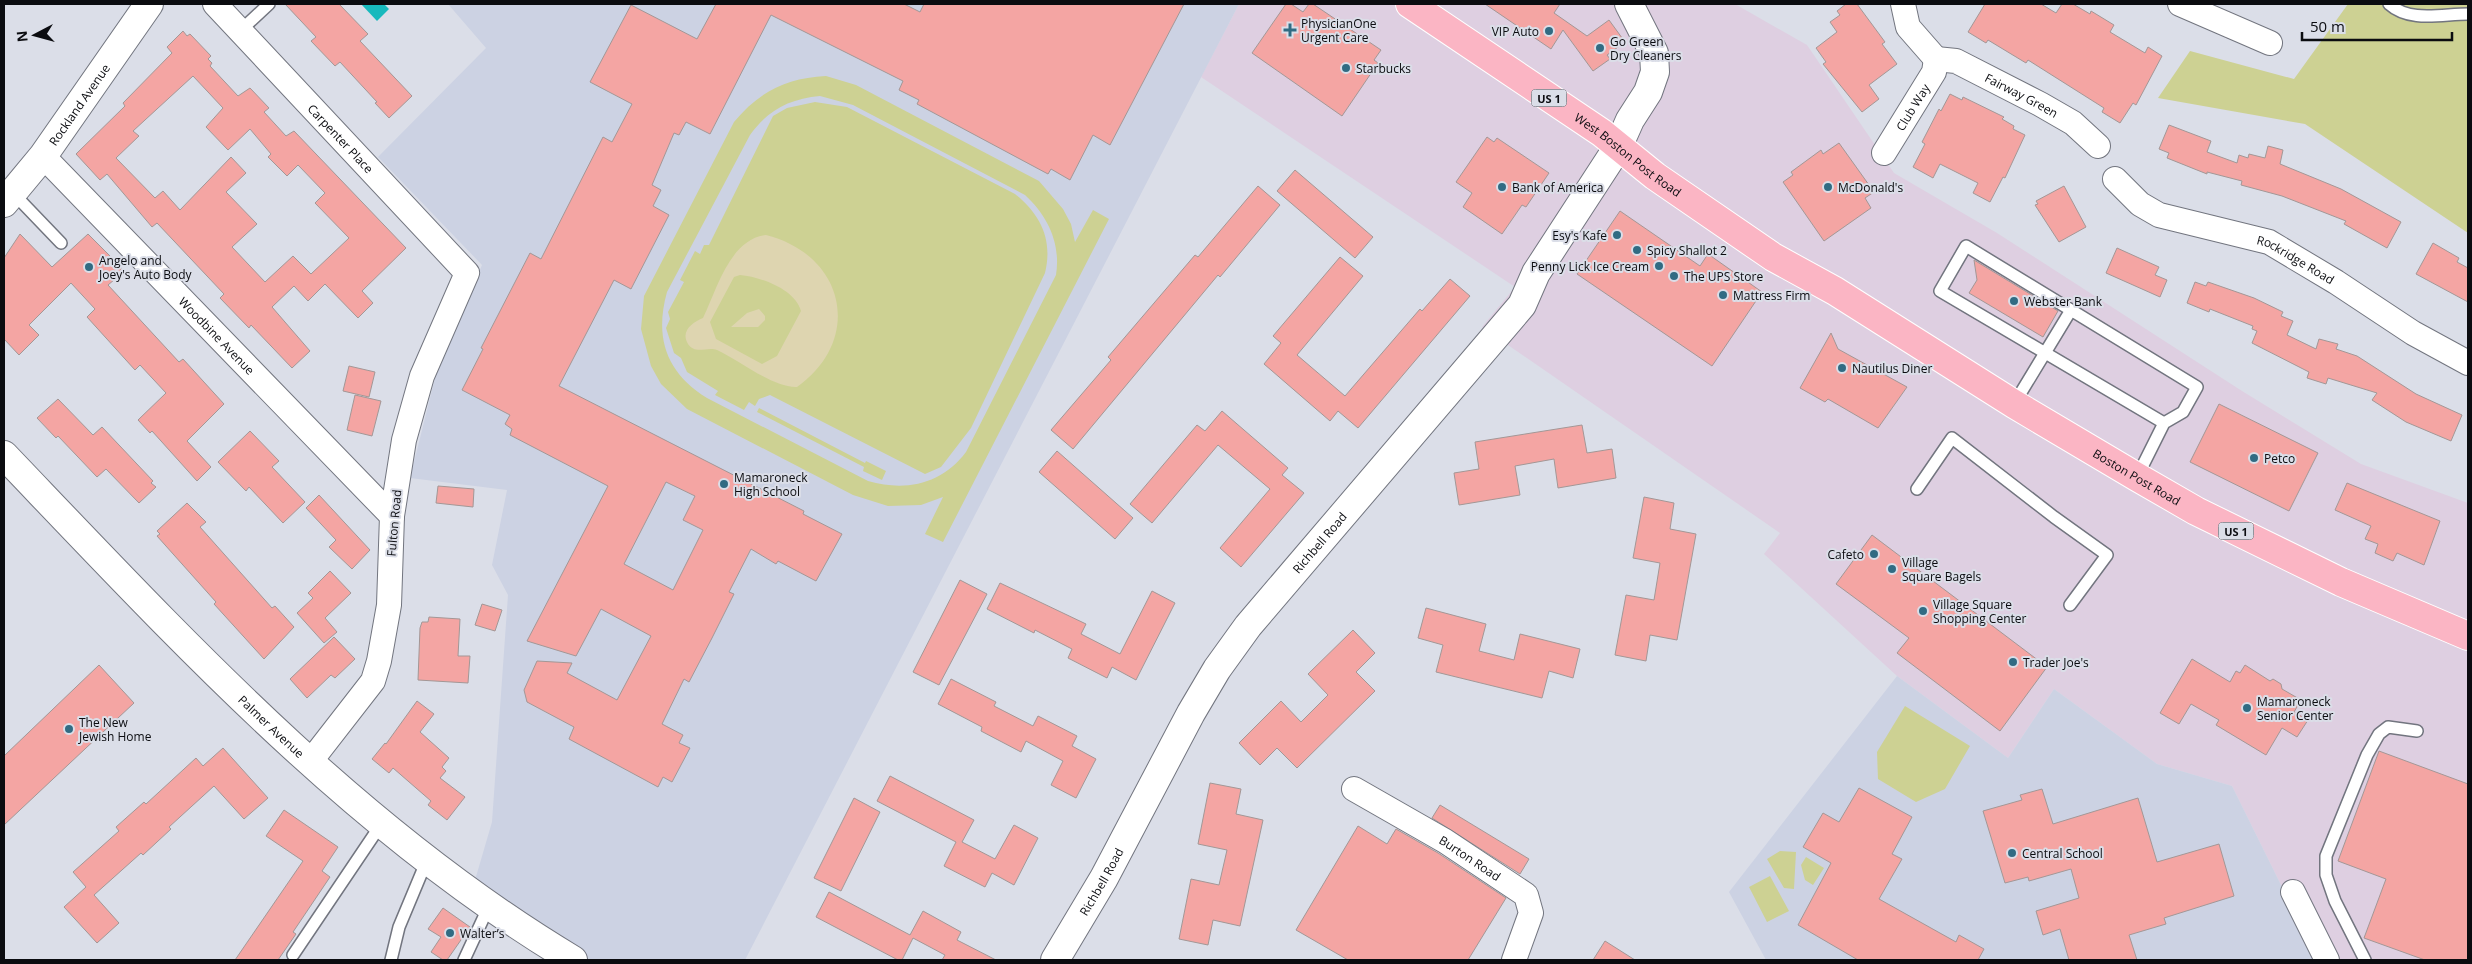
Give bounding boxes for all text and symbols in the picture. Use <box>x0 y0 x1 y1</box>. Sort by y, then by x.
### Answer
north arrow <box>10 10 60 60</box>
scale bar <box>2302 10 2452 42</box>
place label: PhysicianOne Urgent Care <box>1301 15 1377 46</box>
text: 50 m <box>2310 16 2345 36</box>
marker: PhysicianOne Urgent Care <box>1283 23 1297 37</box>
place label: VIP Auto <box>1492 23 1539 40</box>
marker: VIP Auto <box>1543 25 1555 37</box>
text: N <box>12 30 32 43</box>
place label: Go Green Dry Cleaners <box>1610 33 1682 64</box>
marker: Go Green Dry Cleaners <box>1594 42 1606 54</box>
street label: Rockland Avenue <box>45 60 114 149</box>
place label: Starbucks <box>1356 60 1411 77</box>
marker: Starbucks <box>1340 62 1352 74</box>
street label: Fairway Green <box>1982 69 2061 121</box>
street label: Club Way <box>1891 80 1934 134</box>
road number: US 1 <box>1532 90 1566 106</box>
street label: Carpenter Place <box>304 100 378 177</box>
street label: West Boston Post Road <box>1571 109 1685 200</box>
place label: Bank of America <box>1512 179 1603 196</box>
place label: McDonald's <box>1838 179 1903 196</box>
marker: Bank of America <box>1496 181 1508 193</box>
marker: McDonald's <box>1822 181 1834 193</box>
place label: Esy's Kafe <box>1552 227 1607 244</box>
marker: Esy's Kafe <box>1611 229 1623 241</box>
street label: Rockridge Road <box>2255 231 2338 288</box>
place label: Spicy Shallot 2 <box>1647 242 1727 259</box>
marker: Spicy Shallot 2 <box>1631 244 1643 256</box>
place label: Angelo and Joey's Auto Body <box>98 252 193 283</box>
place label: Penny Lick Ice Cream <box>1531 258 1649 275</box>
marker: Penny Lick Ice Cream <box>1653 260 1665 272</box>
marker: Angelo and Joey's Auto Body <box>83 261 95 273</box>
place label: The UPS Store <box>1684 268 1763 285</box>
marker: The UPS Store <box>1668 270 1680 282</box>
place label: Mattress Firm <box>1733 287 1810 304</box>
marker: Mattress Firm <box>1717 289 1729 301</box>
street label: Woodbine Avenue <box>175 293 259 378</box>
place label: Webster Bank <box>2024 293 2103 310</box>
marker: Webster Bank <box>2008 295 2020 307</box>
place label: Nautilus Diner <box>1852 360 1932 377</box>
marker: Nautilus Diner <box>1836 362 1848 374</box>
street label: Boston Post Road <box>2090 444 2184 509</box>
place label: Petco <box>2264 450 2295 467</box>
marker: Petco <box>2248 452 2260 464</box>
place label: Mamaroneck High School <box>734 469 808 500</box>
marker: Mamaroneck High School <box>718 478 730 490</box>
street label: Fulton Road <box>383 489 405 557</box>
street label: Richbell Road <box>1288 508 1350 577</box>
road number: US 1 <box>2218 522 2254 540</box>
place label: Cafeto <box>1828 546 1864 563</box>
marker: Cafeto <box>1868 548 1880 560</box>
place label: Village Square Bagels <box>1902 554 1981 585</box>
marker: Village Square Bagels <box>1886 563 1898 575</box>
place label: Village Square Shopping Center <box>1933 596 2027 627</box>
marker: Village Square Shopping Center <box>1917 605 1929 617</box>
place label: Trader Joe's <box>2023 654 2089 671</box>
marker: Trader Joe's <box>2007 656 2019 668</box>
street label: Palmer Avenue <box>235 691 308 762</box>
place label: Mamaroneck Senior Center <box>2257 693 2334 724</box>
marker: Mamaroneck Senior Center <box>2241 702 2253 714</box>
place label: The New Jewish Home <box>78 714 152 745</box>
marker: The New Jewish Home <box>63 723 75 735</box>
street label: Burton Road <box>1436 831 1504 884</box>
street label: Richbell Road <box>1075 845 1127 919</box>
place label: Central School <box>2022 845 2103 862</box>
marker: Central School <box>2006 847 2018 859</box>
place label: Walter’s <box>460 925 505 942</box>
marker: Walter’s <box>444 927 456 939</box>

